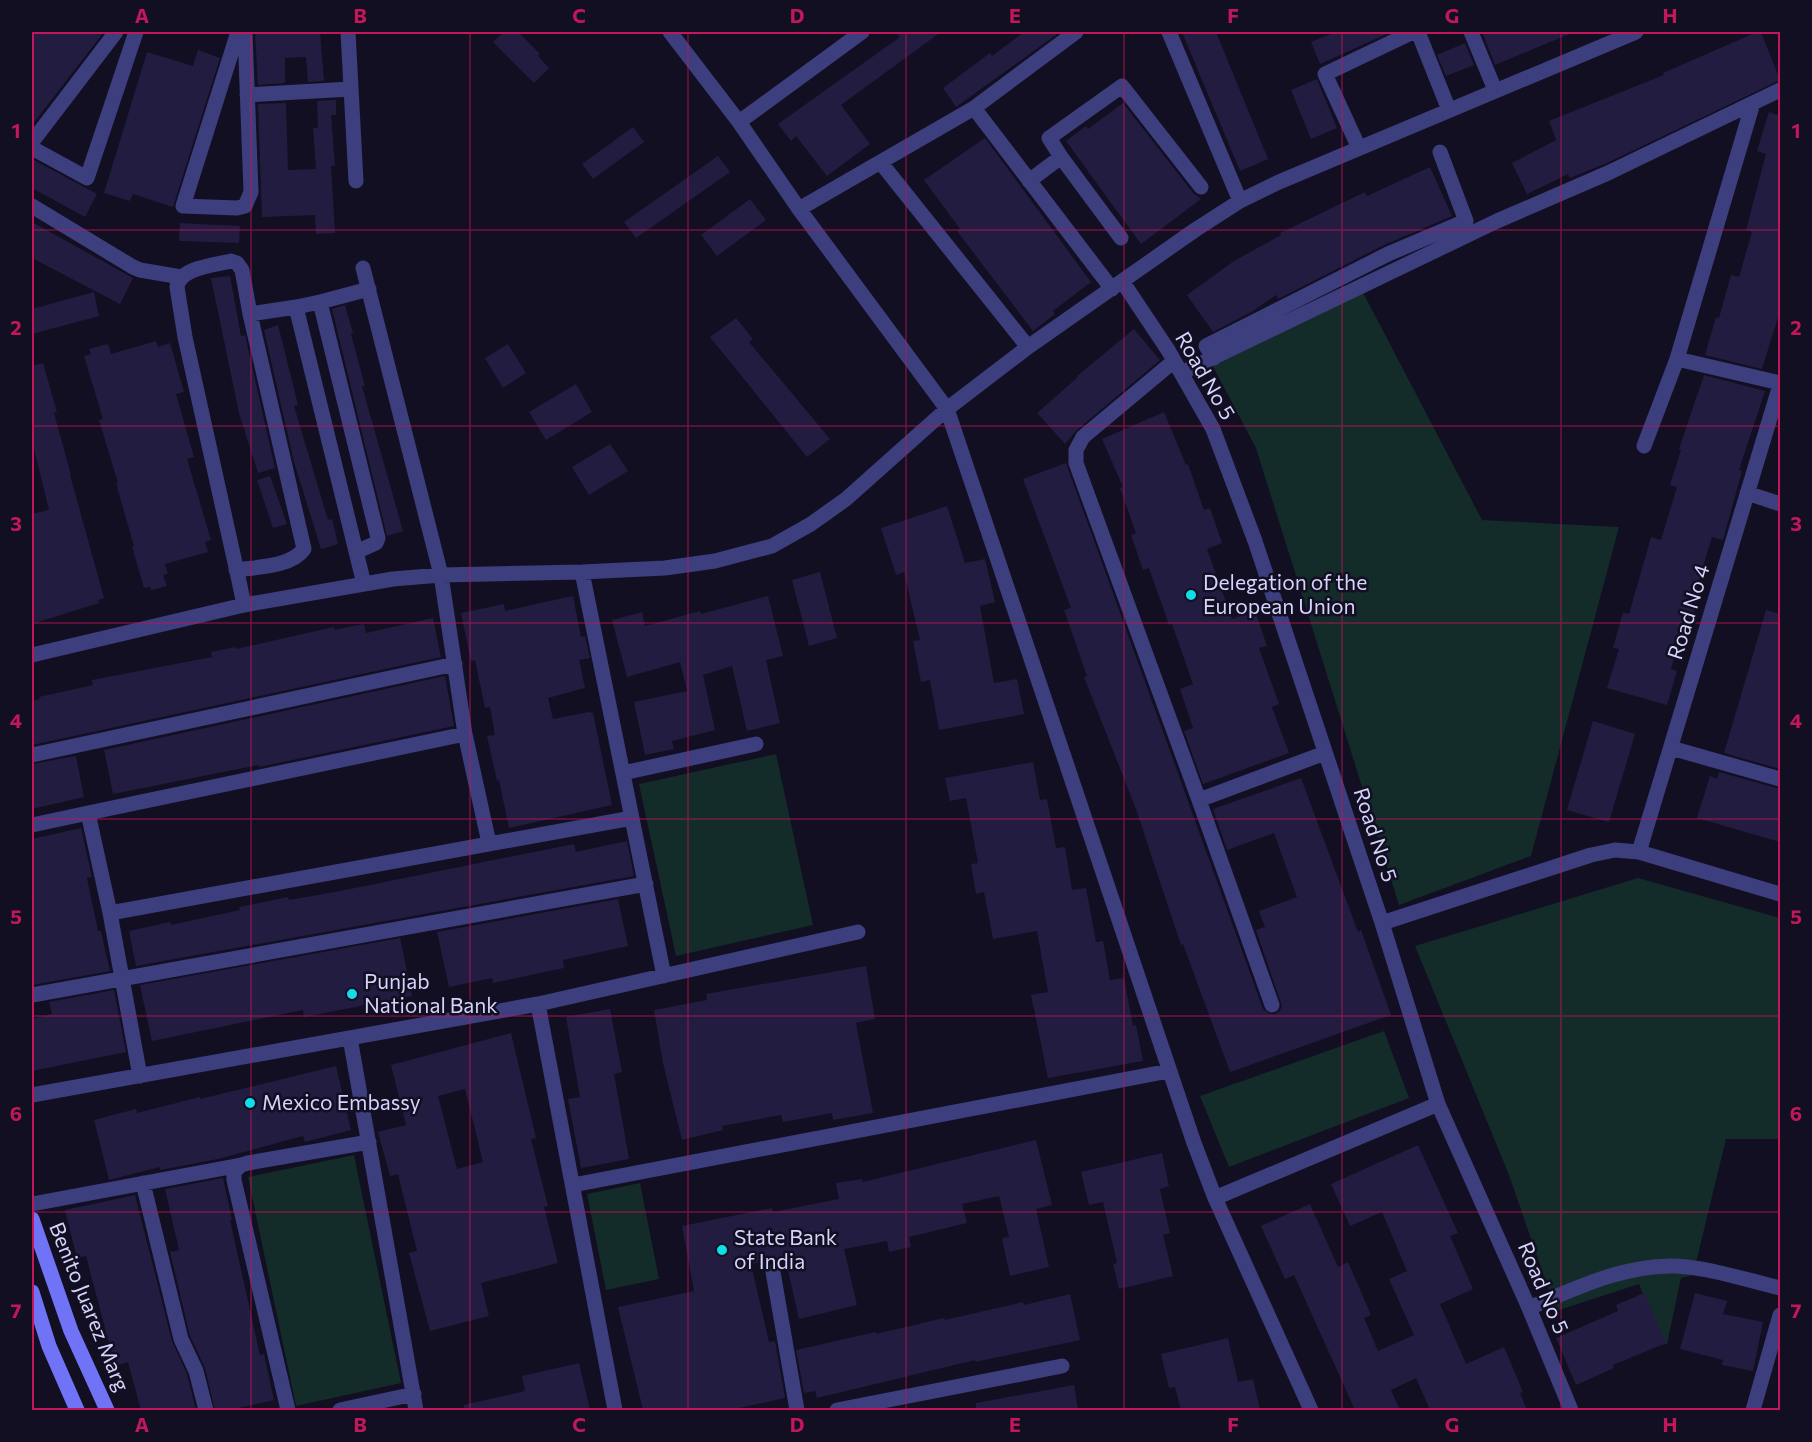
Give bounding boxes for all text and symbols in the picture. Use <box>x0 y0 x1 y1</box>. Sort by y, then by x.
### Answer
text: A <box>135 3 149 27</box>
text: B <box>353 3 367 27</box>
text: C <box>572 3 586 27</box>
text: D <box>790 3 804 27</box>
text: E <box>1009 3 1021 27</box>
text: F <box>1227 3 1239 27</box>
text: G <box>1445 3 1459 27</box>
text: H <box>1663 3 1678 27</box>
text: 1 <box>11 118 21 142</box>
text: 1 <box>1791 118 1801 142</box>
text: 2 <box>10 315 22 339</box>
text: 2 <box>1790 315 1802 339</box>
street label: Road No 5 <box>1171 327 1242 424</box>
text: 3 <box>10 511 22 535</box>
text: 3 <box>1790 511 1802 535</box>
street label: Road No 4 <box>1661 561 1714 662</box>
place label: Delegation of the European Union <box>1203 569 1367 618</box>
marker: Delegation of the European Union <box>1184 588 1198 602</box>
text: 4 <box>10 708 22 732</box>
text: 4 <box>1790 708 1802 732</box>
street label: Road No 5 <box>1349 784 1403 885</box>
text: 5 <box>10 904 22 928</box>
text: 5 <box>1790 904 1802 928</box>
place label: Punjab National Bank <box>364 968 498 1017</box>
marker: Punjab National Bank <box>345 987 359 1001</box>
place label: Mexico Embassy <box>262 1089 421 1114</box>
marker: Mexico Embassy <box>243 1096 257 1110</box>
text: 6 <box>10 1101 22 1125</box>
text: 6 <box>1790 1101 1802 1125</box>
street label: Benito Juarez Marg <box>45 1218 136 1395</box>
place label: State Bank of India <box>734 1224 837 1273</box>
street label: Road No 5 <box>1514 1238 1575 1337</box>
marker: State Bank of India <box>715 1243 729 1257</box>
text: 7 <box>11 1298 22 1322</box>
text: 7 <box>1791 1298 1802 1322</box>
text: A <box>135 1412 149 1436</box>
text: B <box>353 1412 367 1436</box>
text: C <box>572 1412 586 1436</box>
text: D <box>790 1412 804 1436</box>
text: E <box>1009 1412 1021 1436</box>
text: F <box>1227 1412 1239 1436</box>
text: G <box>1445 1412 1459 1436</box>
text: H <box>1663 1412 1678 1436</box>

